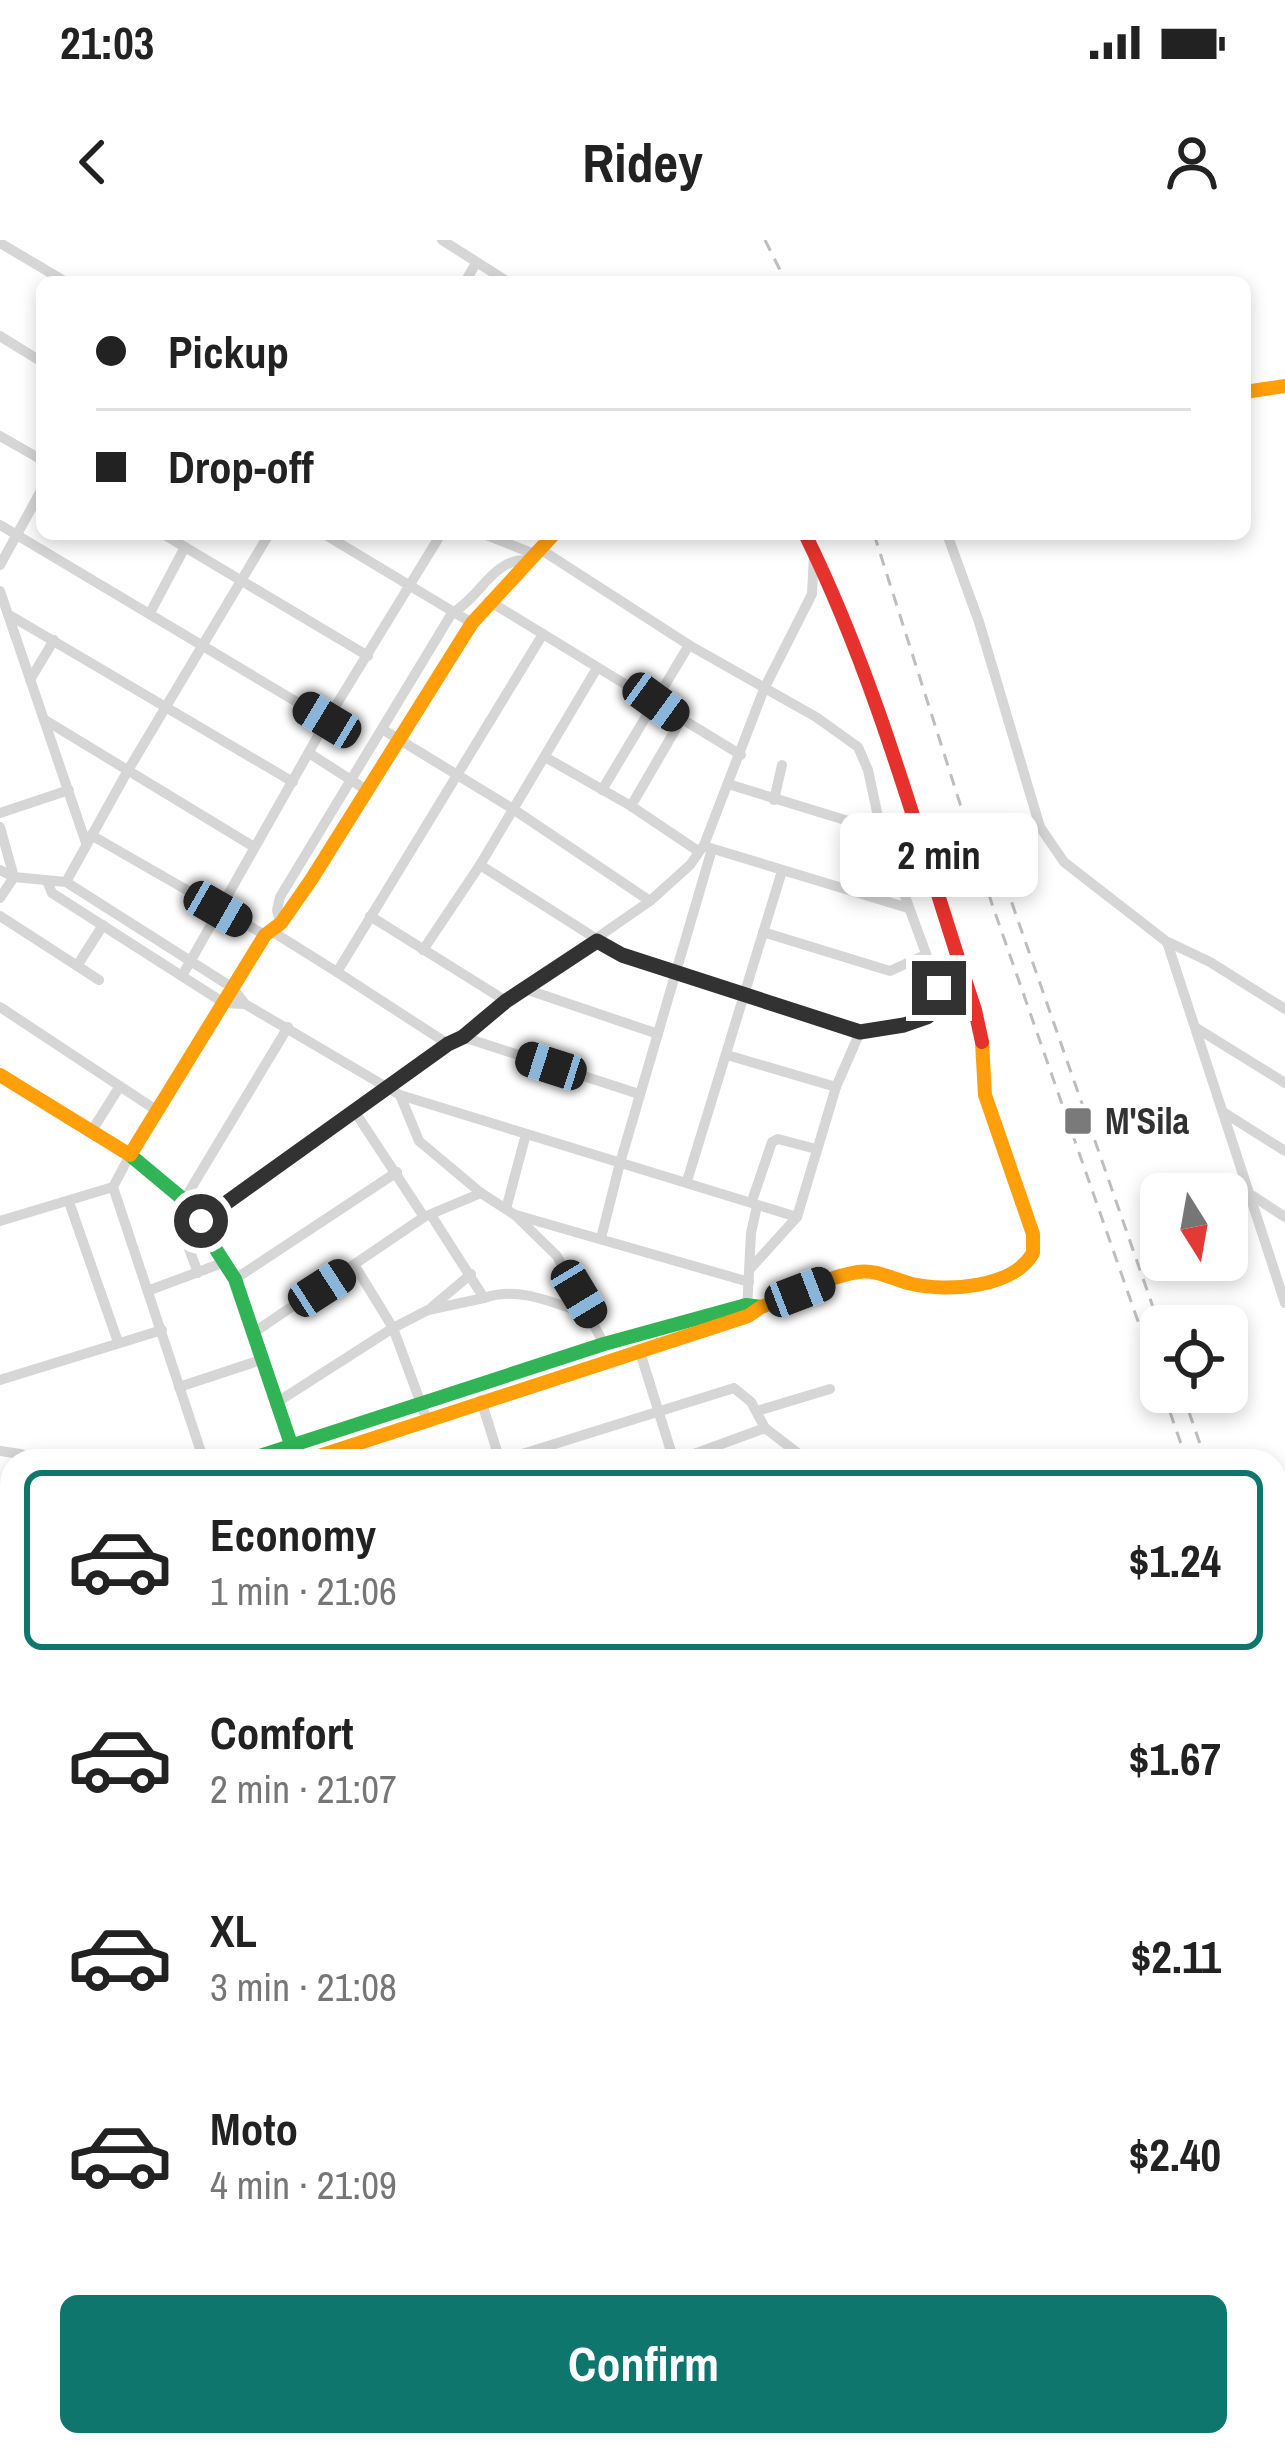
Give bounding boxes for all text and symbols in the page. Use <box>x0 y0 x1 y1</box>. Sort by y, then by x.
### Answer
text: 21:03 <box>60 12 154 73</box>
text: Ridey <box>582 126 703 199</box>
icon: back <box>60 129 126 195</box>
icon: person <box>1159 129 1225 195</box>
text: Pickup <box>168 321 289 382</box>
text: Drop-off <box>168 436 314 497</box>
car <box>616 666 696 738</box>
car <box>287 686 367 754</box>
callout: 2 min <box>840 814 1038 898</box>
text: 2 min <box>897 829 981 881</box>
car <box>178 875 258 943</box>
route end <box>912 961 966 1015</box>
car <box>511 1038 591 1094</box>
place label: M'Sila <box>1105 1097 1190 1145</box>
marker: M'Sila <box>1062 1105 1094 1137</box>
north arrow <box>1140 1173 1248 1281</box>
map controls <box>1140 1173 1248 1413</box>
route start <box>174 1194 228 1248</box>
car <box>282 1253 362 1323</box>
car <box>545 1254 613 1334</box>
car <box>760 1262 840 1322</box>
button: locate <box>1140 1305 1248 1413</box>
text: Economy <box>210 1504 376 1565</box>
icon: car <box>66 1506 174 1614</box>
text: $1.24 <box>1129 1530 1221 1591</box>
text: 1 min · 21:06 <box>210 1565 397 1617</box>
text: Comfort <box>210 1702 353 1763</box>
icon: car <box>66 1704 174 1812</box>
text: $1.67 <box>1129 1728 1221 1789</box>
text: 2 min · 21:07 <box>210 1763 397 1815</box>
text: XL <box>210 1900 257 1961</box>
icon: car <box>66 1902 174 2010</box>
text: $2.11 <box>1131 1926 1221 1987</box>
text: 3 min · 21:08 <box>210 1961 397 2013</box>
text: Moto <box>210 2098 298 2159</box>
icon: car <box>66 2100 174 2208</box>
text: $2.40 <box>1129 2124 1221 2185</box>
text: 4 min · 21:09 <box>210 2159 397 2211</box>
button: Confirm <box>60 2295 1227 2433</box>

